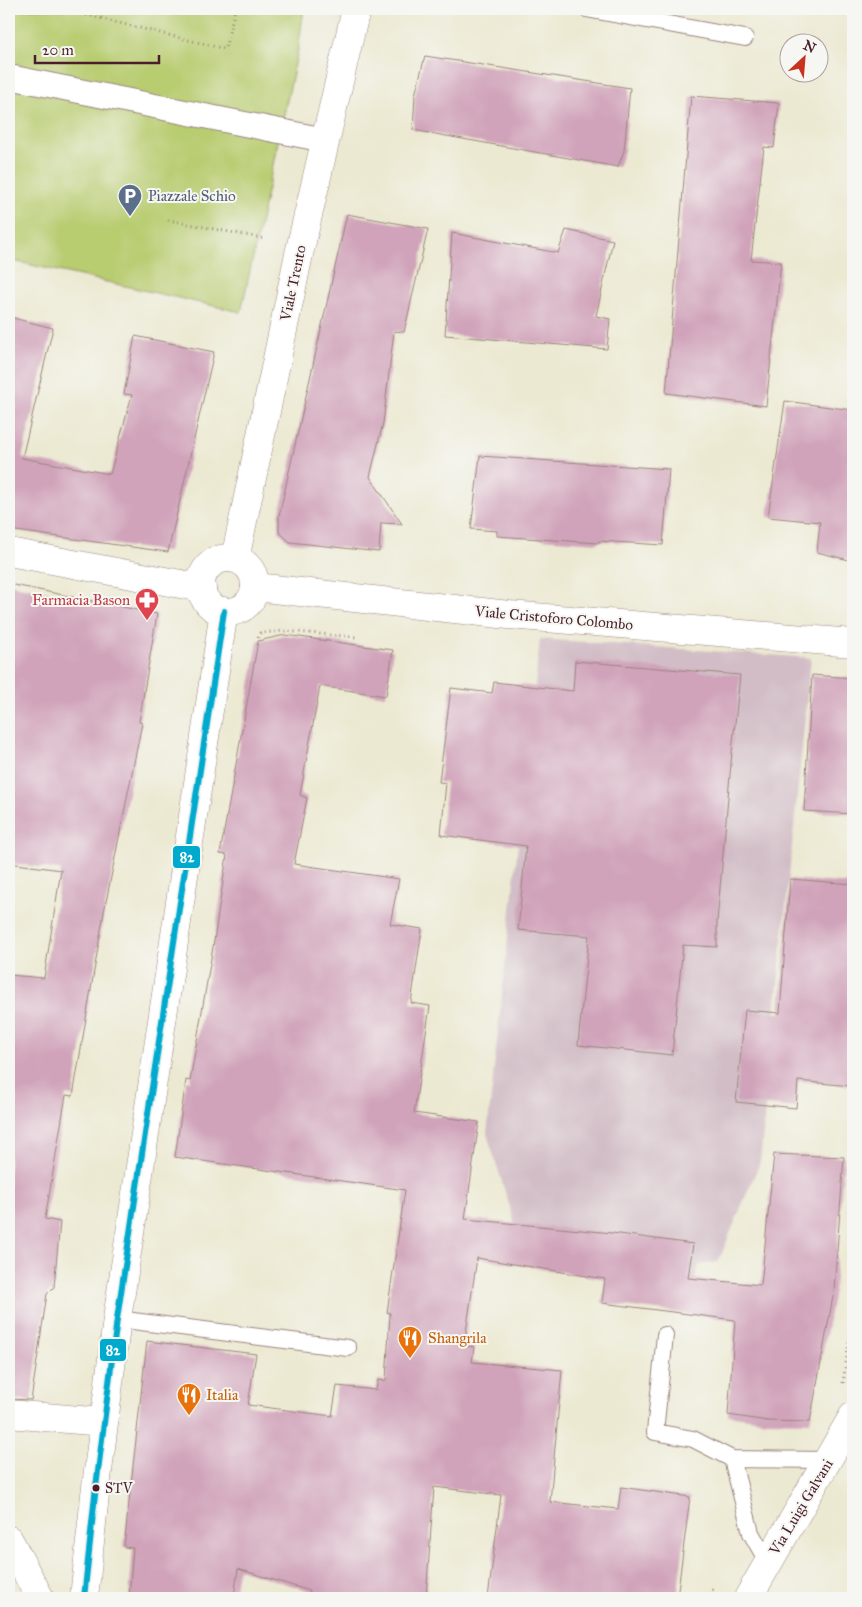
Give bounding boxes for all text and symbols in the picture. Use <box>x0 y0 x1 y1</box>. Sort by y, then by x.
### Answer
scale bar <box>35 32 159 64</box>
north arrow <box>780 32 830 82</box>
text: N <box>800 37 819 57</box>
text: 20 m <box>42 41 74 59</box>
parking icon: Piazzale Schio <box>117 183 143 217</box>
place label: Piazzale Schio <box>148 187 236 205</box>
street label: Viale Trento <box>276 243 310 324</box>
pharmacy icon: Farmacia Bason <box>134 587 160 621</box>
place label: Farmacia Bason <box>32 591 130 609</box>
street label: Viale Cristoforo Colombo <box>473 602 634 634</box>
line badge: 82 <box>172 845 201 869</box>
text: 82 <box>180 849 195 866</box>
restaurant icon: Shangrila <box>397 1325 423 1359</box>
place label: Shangrila <box>428 1329 487 1347</box>
line badge: 82 <box>99 1338 127 1362</box>
text: 82 <box>106 1342 121 1359</box>
restaurant icon: Italia <box>176 1382 202 1416</box>
place label: Italia <box>206 1386 239 1404</box>
street label: Via Luigi Galvani <box>765 1456 837 1559</box>
place label: STV <box>105 1480 134 1497</box>
marker: STV <box>91 1483 101 1493</box>

